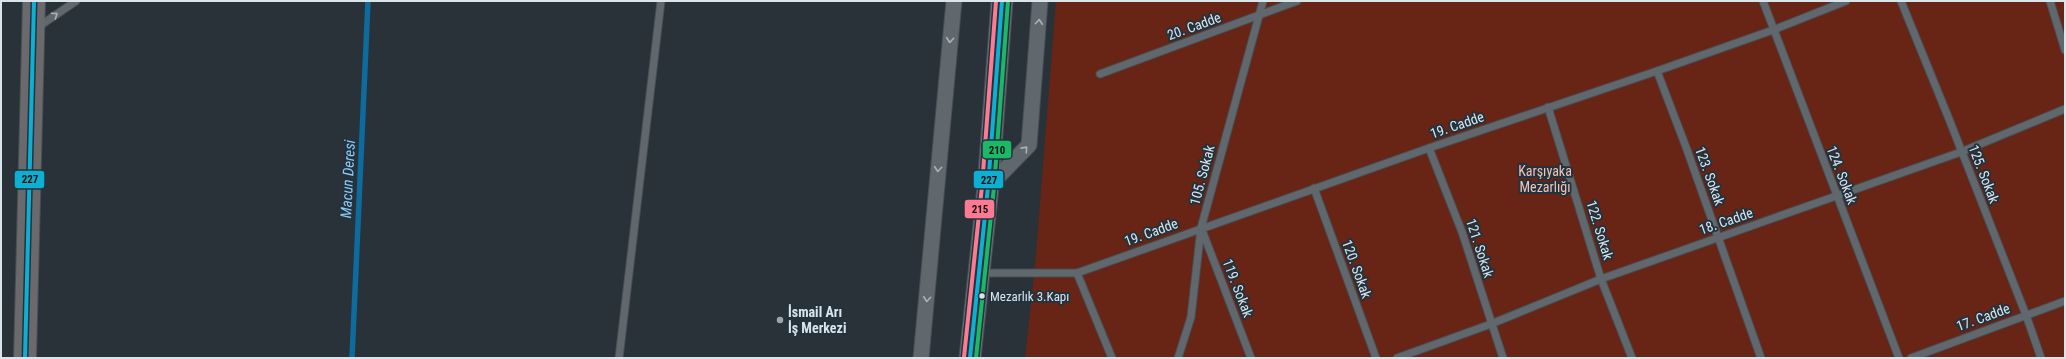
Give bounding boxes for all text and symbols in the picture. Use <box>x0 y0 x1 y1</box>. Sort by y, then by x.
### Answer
street label: 20. Cadde <box>1165 9 1223 43</box>
one-way arrow <box>51 12 58 20</box>
one-way arrow <box>1035 19 1043 25</box>
one-way arrow <box>946 37 955 43</box>
street label: 19. Cadde <box>1428 108 1486 142</box>
water label: Macun Deresi <box>337 139 359 219</box>
line badge: 210 <box>982 140 1012 159</box>
street label: 105. Sokak <box>1186 143 1218 207</box>
street label: 125. Sokak <box>1966 143 2003 206</box>
text: 210 <box>989 144 1006 157</box>
street label: 123. Sokak <box>1692 144 1728 208</box>
street label: 124. Sokak <box>1824 144 1861 207</box>
one-way arrow <box>1020 146 1027 154</box>
park label: Karşıyaka Mezarlığı <box>1518 163 1572 195</box>
one-way arrow <box>934 166 943 172</box>
line badge: 227 <box>14 170 45 189</box>
line badge: 227 <box>973 170 1004 189</box>
text: 227 <box>22 173 39 186</box>
text: 227 <box>981 174 998 187</box>
street label: 122. Sokak <box>1583 198 1617 262</box>
line badge: 215 <box>964 199 995 219</box>
text: 215 <box>972 203 989 216</box>
street label: 18. Cadde <box>1697 204 1755 238</box>
street label: 19. Cadde <box>1122 215 1180 249</box>
street label: 121. Sokak <box>1463 216 1497 280</box>
street label: 120. Sokak <box>1339 237 1375 301</box>
street label: 119. Sokak <box>1220 257 1257 320</box>
place label: Mezarlık 3.Kapı <box>990 289 1069 304</box>
marker: Mezarlık 3.Kapı <box>977 291 987 301</box>
one-way arrow <box>923 296 932 302</box>
street label: 17. Cadde <box>1954 300 2012 334</box>
place label: İsmail Arı İş Merkezi <box>788 304 846 336</box>
marker: İsmail Arı İş Merkezi <box>775 315 785 325</box>

